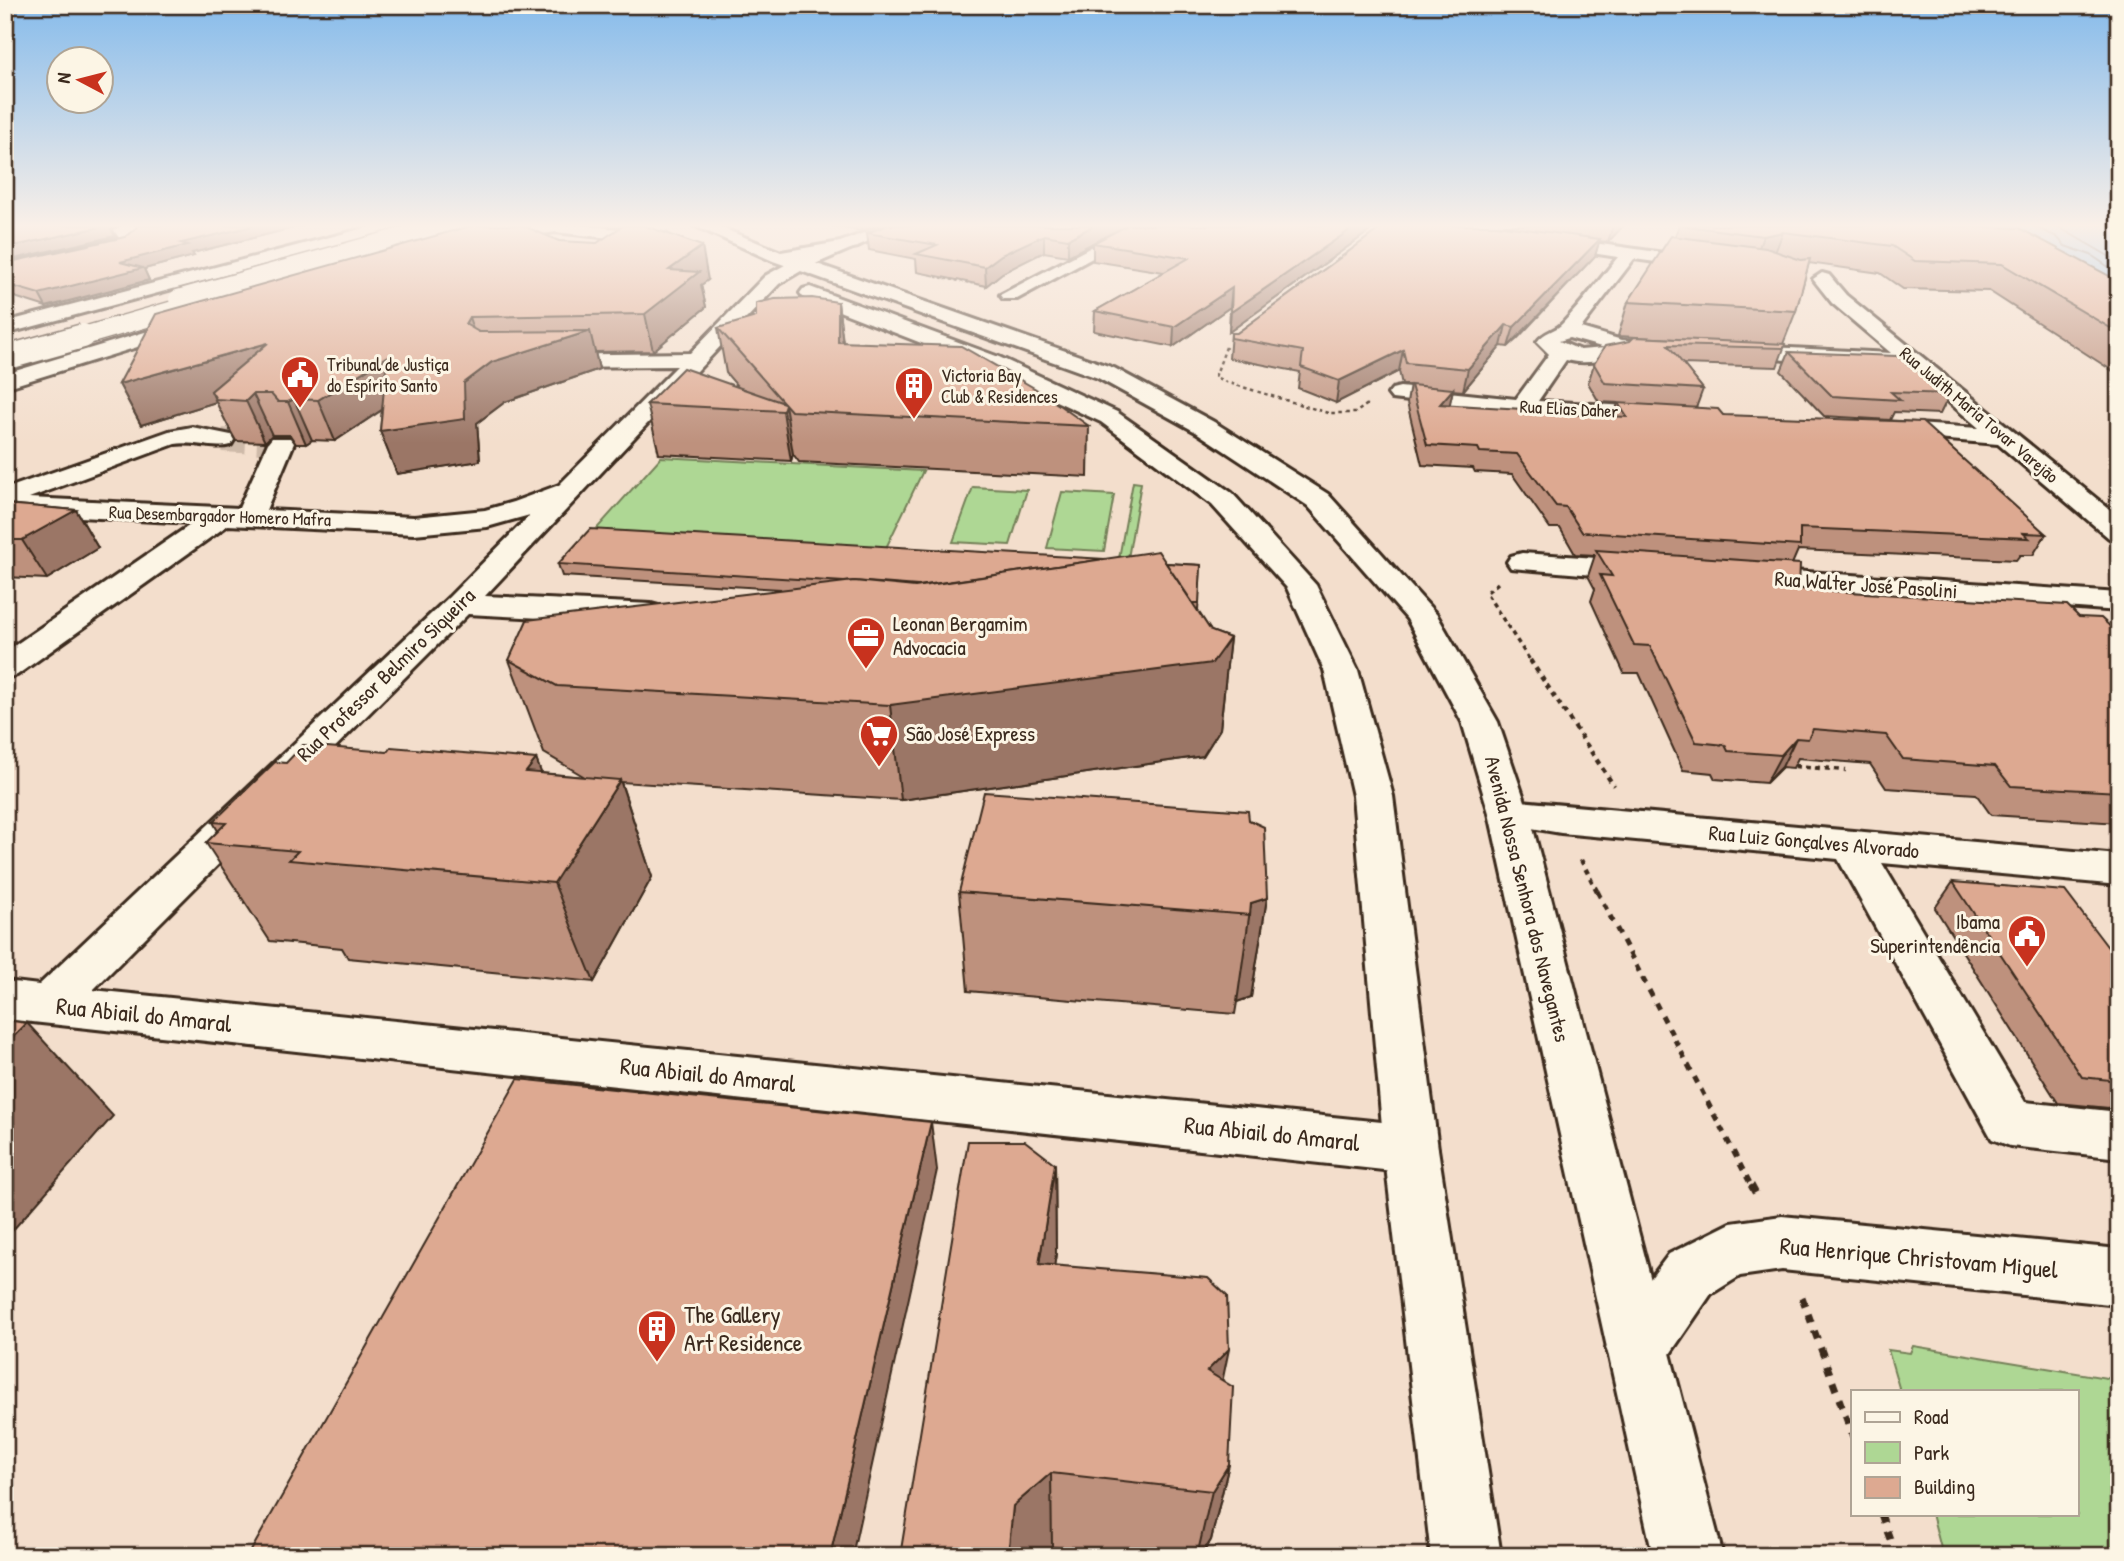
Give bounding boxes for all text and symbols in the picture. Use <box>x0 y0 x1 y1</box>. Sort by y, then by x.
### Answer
north arrow <box>46 46 116 116</box>
text: N <box>50 71 77 85</box>
street label: Rua Judith Maria Tovar Varejão <box>1895 341 2064 489</box>
place label: Tribunal de Justiça do Espírito Santo <box>327 352 449 398</box>
public building icon: Tribunal de Justiça do Espírito Santo <box>279 354 321 409</box>
place label: Victoria Bay Club & Residences <box>941 363 1058 409</box>
building icon: Victoria Bay Club & Residences <box>893 365 935 420</box>
street label: Rua Elias Daher <box>1519 393 1619 424</box>
street label: Rua Desembargador Homero Mafra <box>109 499 331 532</box>
street label: Rua Walter José Pasolini <box>1774 564 1958 605</box>
street label: Rua Professor Belmiro Siqueira <box>290 582 481 768</box>
place label: Leonan Bergamim Advocacia <box>893 609 1028 662</box>
office icon: Leonan Bergamim Advocacia <box>845 615 887 670</box>
supermarket icon: São José Express <box>858 713 900 768</box>
place label: São José Express <box>906 719 1035 748</box>
street label: Avenida Nossa Senhora dos Navegantes <box>1478 753 1577 1045</box>
street label: Rua Luiz Gonçalves Alvorado <box>1708 818 1920 865</box>
place label: Ibama Superintendência <box>1870 907 2000 960</box>
public building icon: Ibama Superintendência <box>2006 913 2048 968</box>
street label: Rua Abiail do Amaral <box>55 989 234 1039</box>
street label: Rua Abiail do Amaral <box>619 1049 798 1099</box>
street label: Rua Abiail do Amaral <box>1183 1108 1362 1158</box>
street label: Rua Henrique Christovam Miguel <box>1779 1229 2060 1285</box>
place label: The Gallery Art Residence <box>684 1298 803 1358</box>
building icon: The Gallery Art Residence <box>636 1308 678 1363</box>
legend <box>1851 1390 2078 1516</box>
text: Road <box>1914 1402 1948 1431</box>
text: Park <box>1914 1438 1949 1467</box>
text: Building <box>1914 1472 1975 1501</box>

